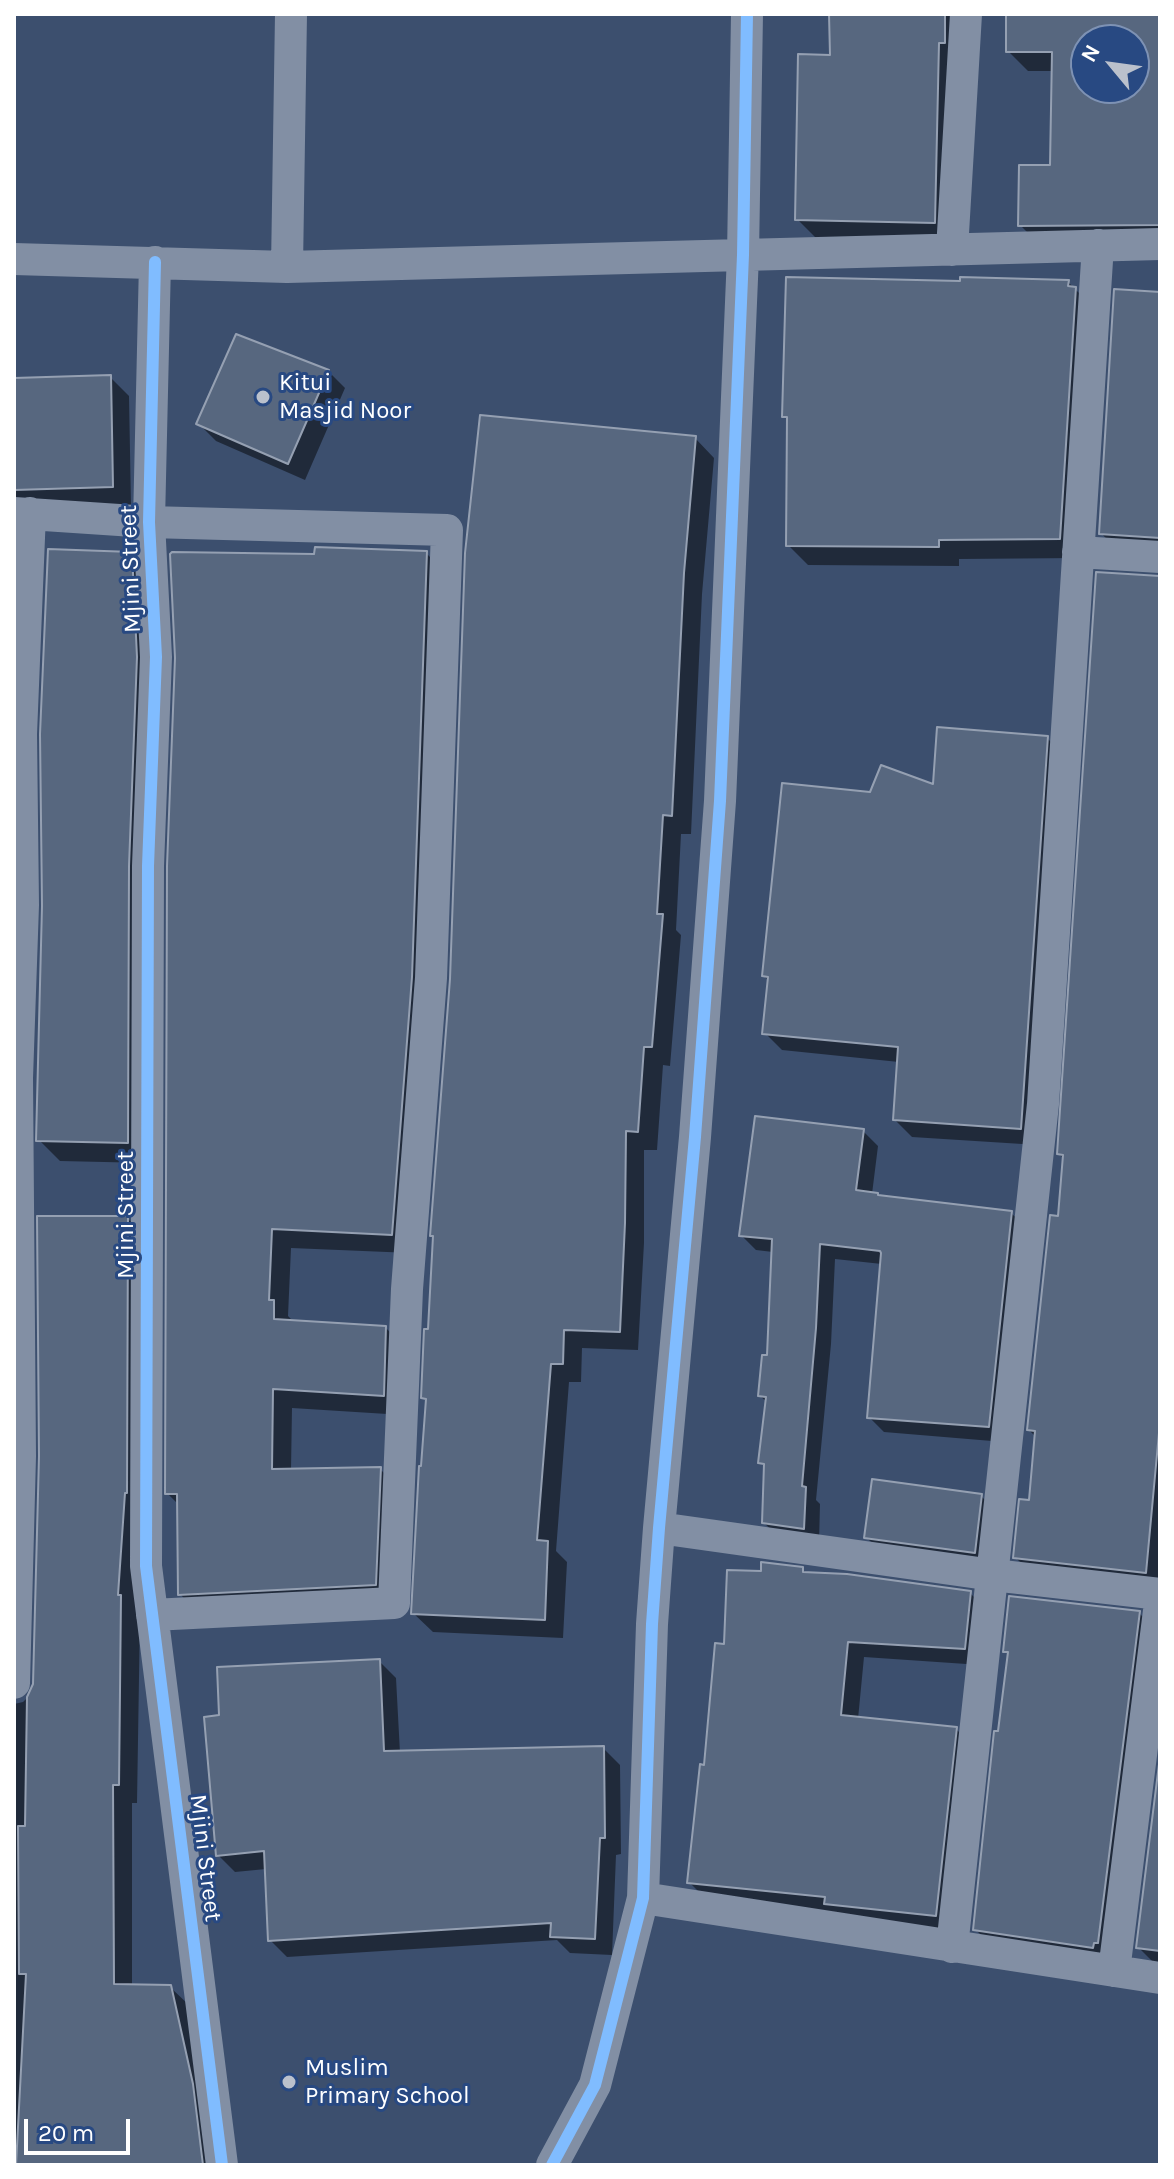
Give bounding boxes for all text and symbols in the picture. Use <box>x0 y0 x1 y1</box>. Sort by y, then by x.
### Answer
north arrow <box>1070 24 1150 104</box>
text: N <box>1076 40 1106 67</box>
place label: Kitui Masjid Noor <box>279 369 411 425</box>
marker: Kitui Masjid Noor <box>254 388 272 406</box>
street label: Mjini Street <box>114 504 148 634</box>
street label: Mjini Street <box>112 1151 140 1279</box>
street label: Mjini Street <box>183 1793 227 1923</box>
place label: Muslim Primary School <box>305 2054 470 2110</box>
marker: Muslim Primary School <box>280 2073 298 2091</box>
scale bar <box>28 2103 134 2153</box>
text: 20 m <box>38 2119 94 2147</box>

